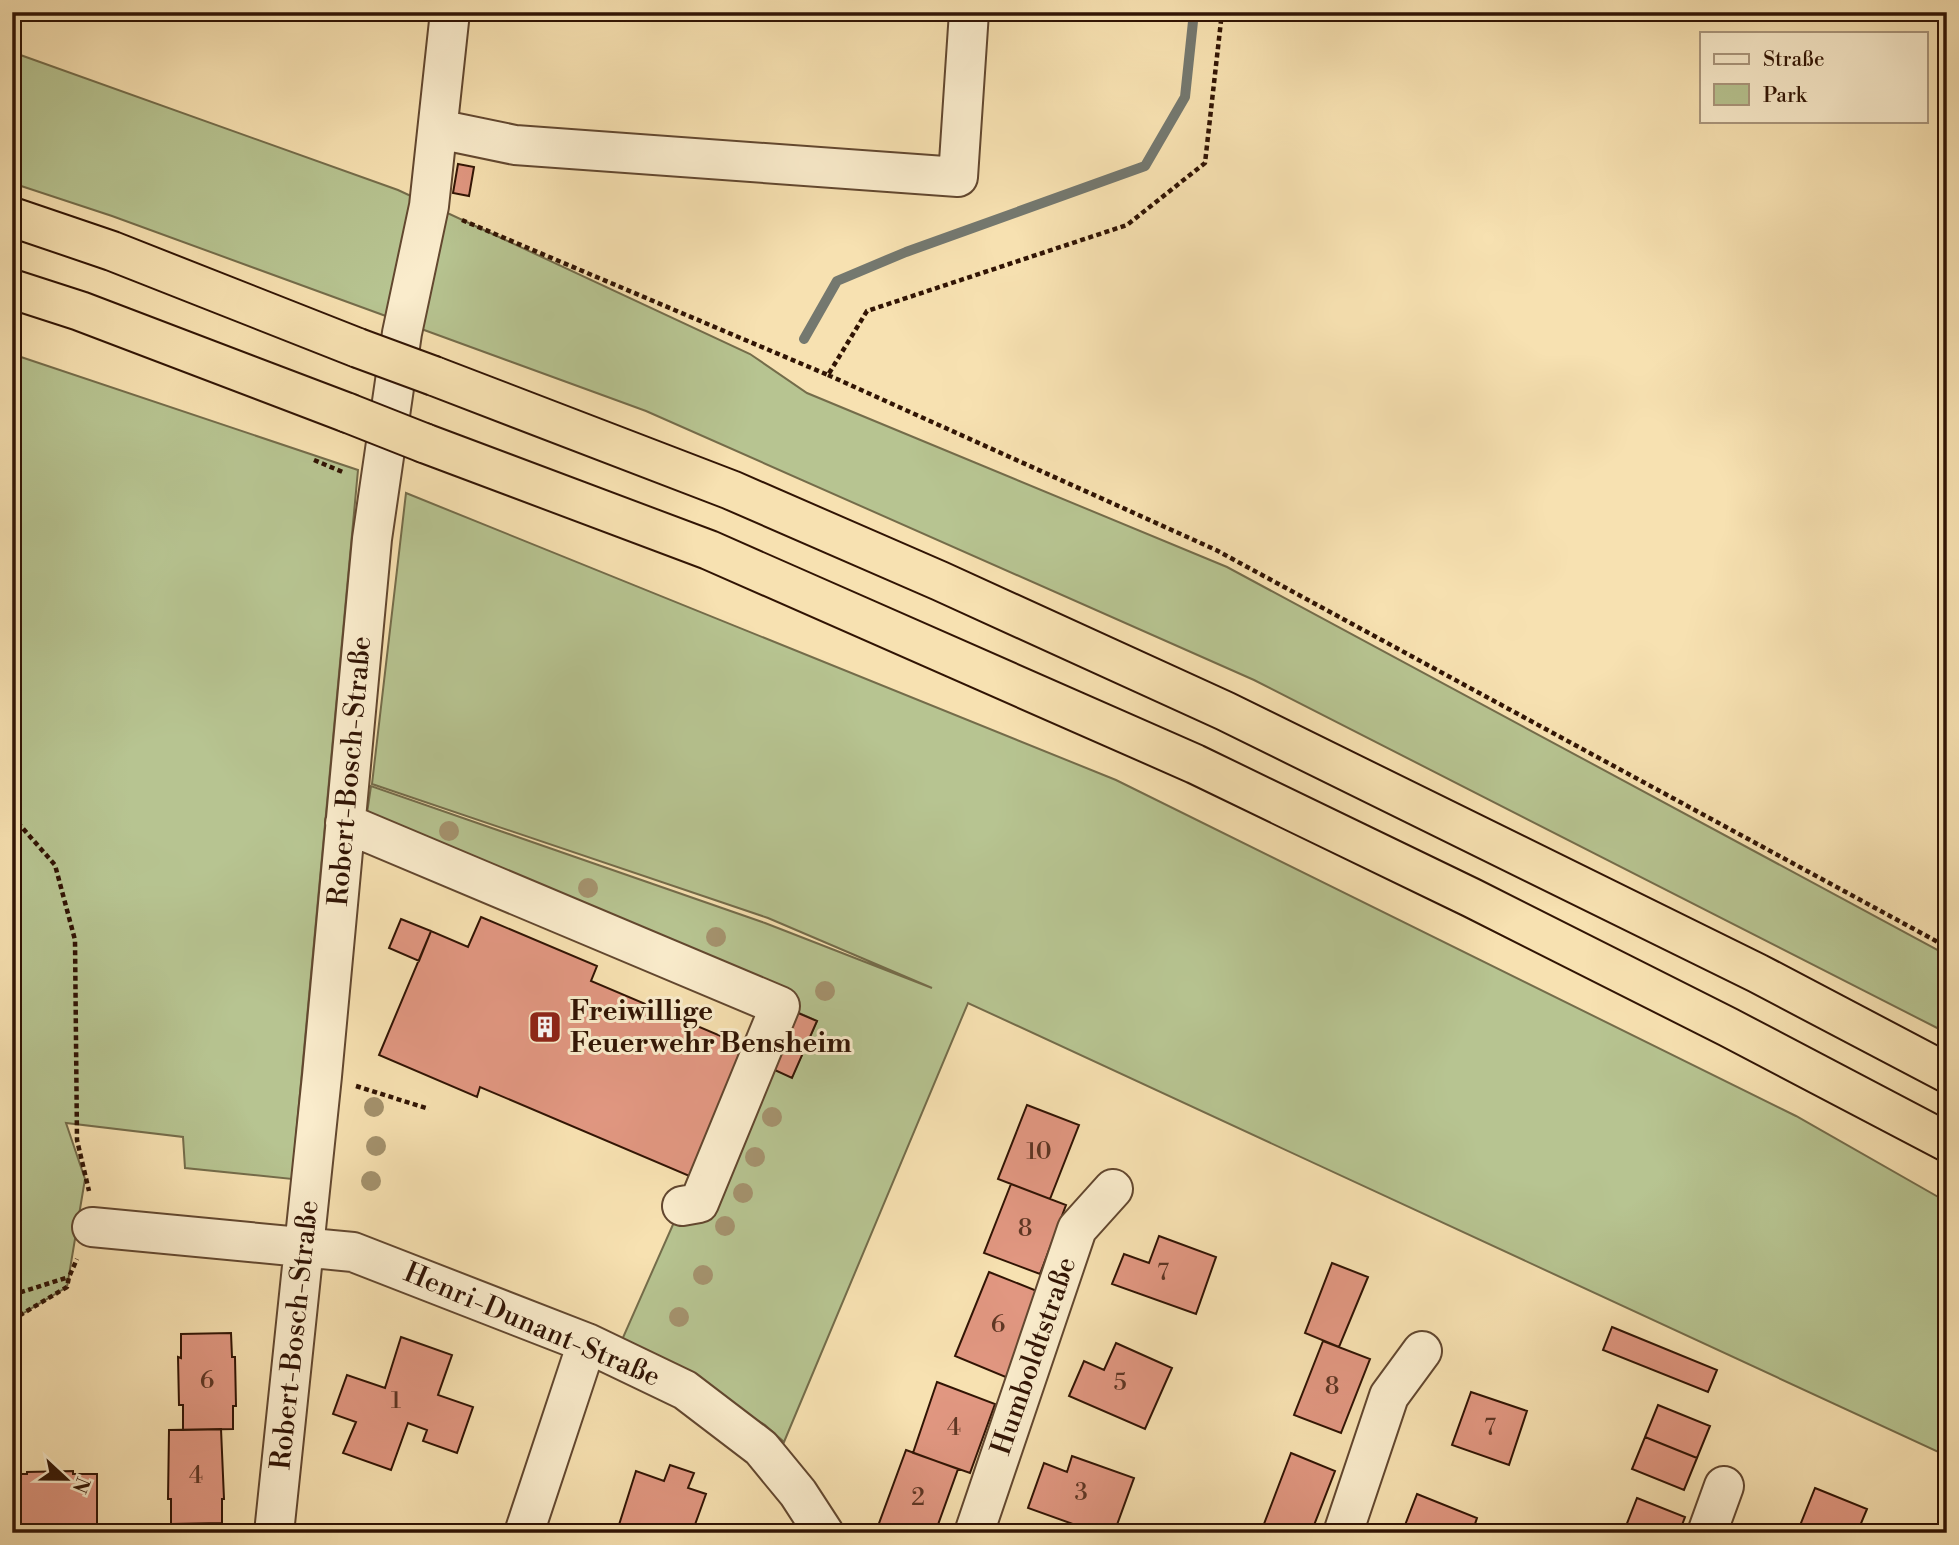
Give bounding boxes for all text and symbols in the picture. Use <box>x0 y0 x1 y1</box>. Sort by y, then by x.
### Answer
legend <box>1700 32 1927 122</box>
text: Straße <box>1763 47 1825 73</box>
text: Park <box>1763 83 1808 109</box>
street label: Robert-Bosch-Straße <box>321 635 379 907</box>
place label: Freiwillige Feuerwehr Bensheim <box>570 994 852 1061</box>
building icon: Freiwillige Feuerwehr Bensheim <box>526 1008 564 1046</box>
house number: 10 <box>1026 1137 1052 1167</box>
street label: Robert-Bosch-Straße <box>263 1198 327 1472</box>
house number: 8 <box>1018 1214 1032 1244</box>
street label: Humboldtstraße <box>984 1252 1084 1460</box>
street label: Henri-Dunant-Straße <box>399 1255 665 1395</box>
house number: 7 <box>1157 1258 1169 1288</box>
house number: 6 <box>991 1310 1005 1340</box>
house number: 6 <box>200 1366 214 1396</box>
house number: 5 <box>1113 1368 1127 1398</box>
house number: 8 <box>1325 1372 1339 1402</box>
house number: 1 <box>391 1386 402 1416</box>
house number: 4 <box>947 1413 961 1443</box>
house number: 7 <box>1484 1413 1496 1443</box>
north arrow <box>32 1444 102 1514</box>
house number: 4 <box>189 1461 203 1491</box>
text: N <box>67 1474 95 1496</box>
house number: 3 <box>1074 1478 1088 1508</box>
house number: 2 <box>911 1483 925 1513</box>

